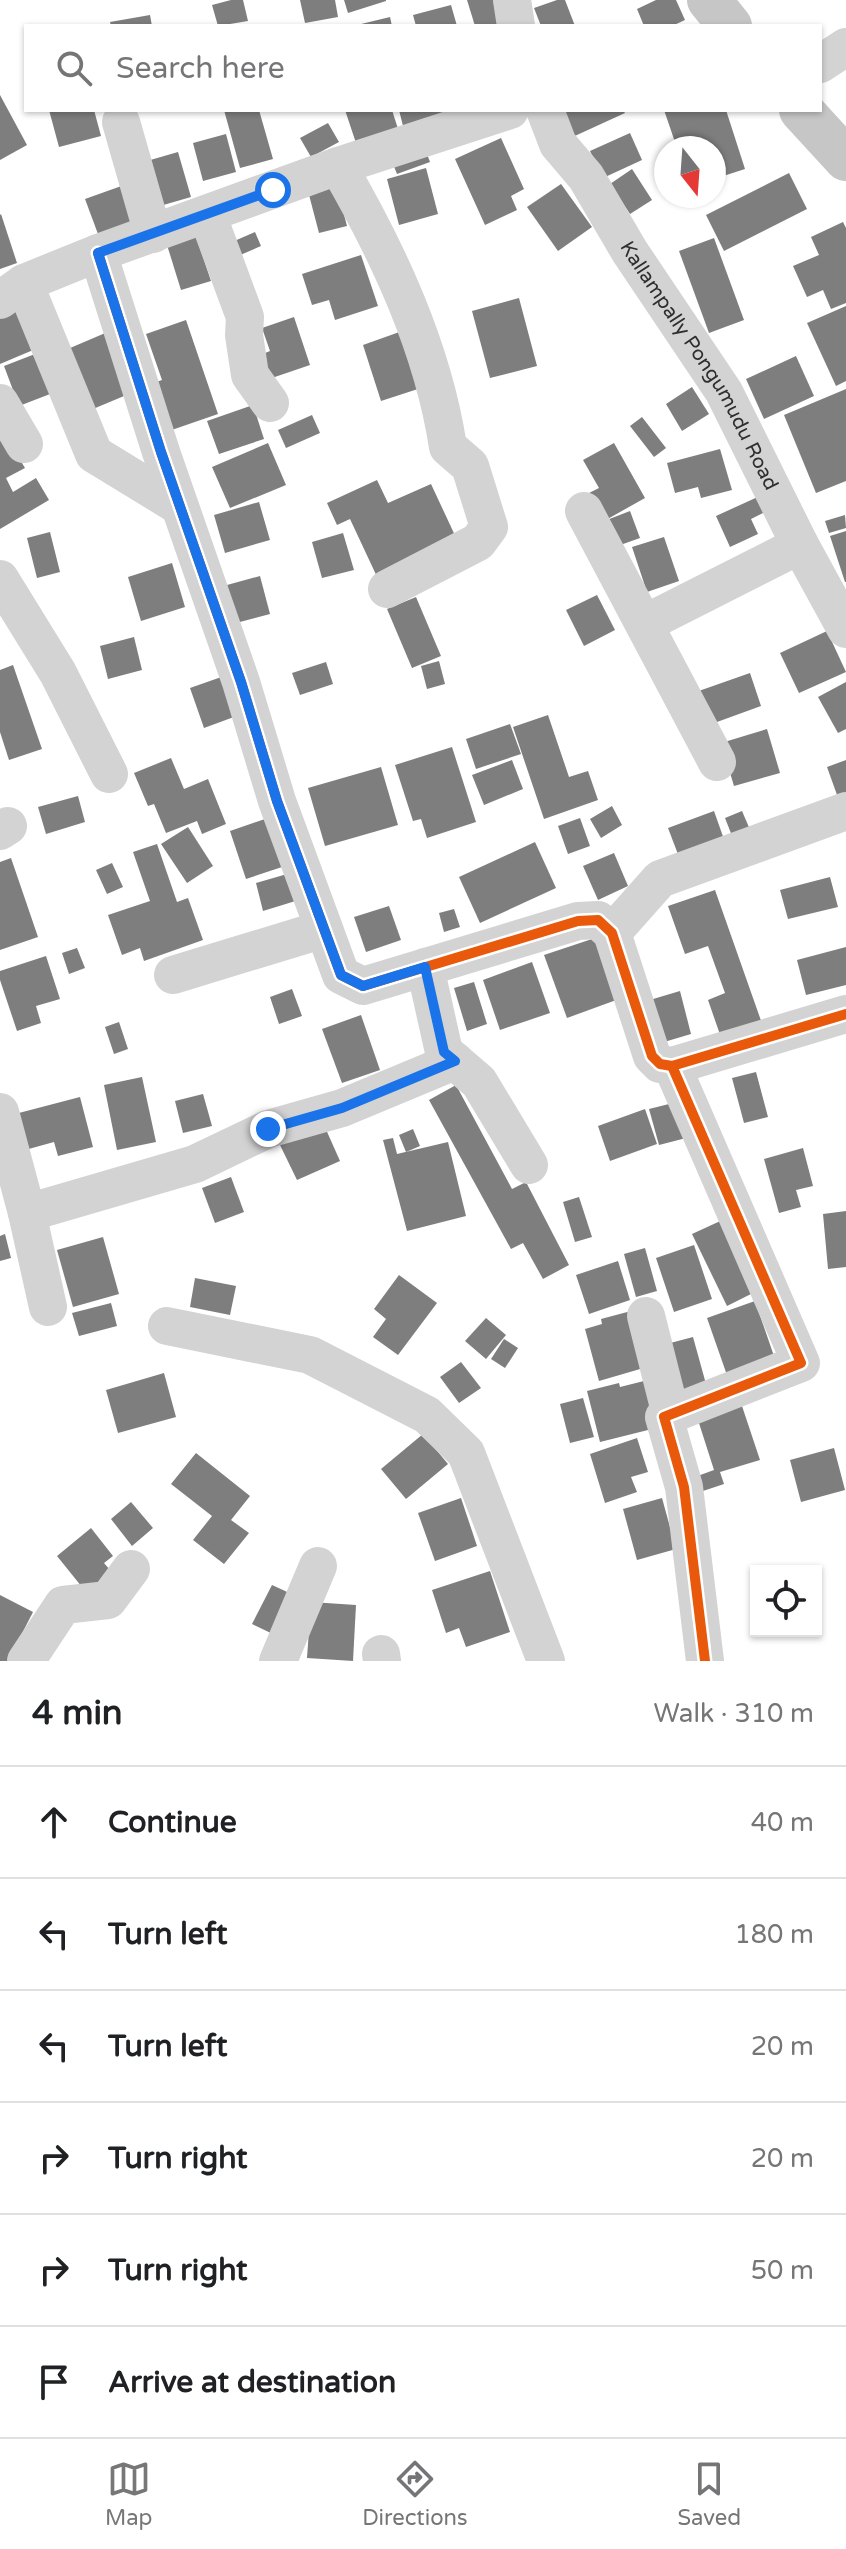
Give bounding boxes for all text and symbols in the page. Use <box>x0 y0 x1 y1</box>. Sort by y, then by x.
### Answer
search box <box>24 24 822 112</box>
icon: search <box>52 46 96 90</box>
text: Search here <box>116 50 285 87</box>
north arrow <box>654 136 726 208</box>
route start <box>255 172 291 208</box>
street label: Kallampally Pongumudu Road <box>614 237 783 494</box>
route end <box>250 1111 286 1147</box>
map controls <box>750 1565 822 1637</box>
button: locate <box>750 1565 822 1637</box>
text: 4 min <box>32 1693 123 1734</box>
text: Walk · 310 m <box>654 1698 814 1729</box>
icon: ahead <box>32 1800 76 1844</box>
text: Continue <box>108 1804 237 1841</box>
text: 40 m <box>751 1807 814 1838</box>
icon: left <box>32 1912 76 1956</box>
text: Turn left <box>108 1916 227 1953</box>
text: 180 m <box>734 1919 814 1950</box>
icon: left <box>32 2024 76 2068</box>
text: Turn left <box>108 2028 227 2065</box>
text: 20 m <box>751 2031 814 2062</box>
icon: right <box>32 2136 76 2180</box>
text: Turn right <box>108 2140 248 2177</box>
text: 20 m <box>751 2143 814 2174</box>
icon: right <box>32 2248 76 2292</box>
text: Turn right <box>108 2252 248 2289</box>
text: 50 m <box>751 2255 814 2286</box>
icon: arrive <box>32 2360 76 2404</box>
text: Arrive at destination <box>108 2364 396 2401</box>
tab: Map <box>105 2457 152 2531</box>
tab: Directions <box>362 2457 468 2531</box>
tab: Saved <box>677 2457 741 2531</box>

